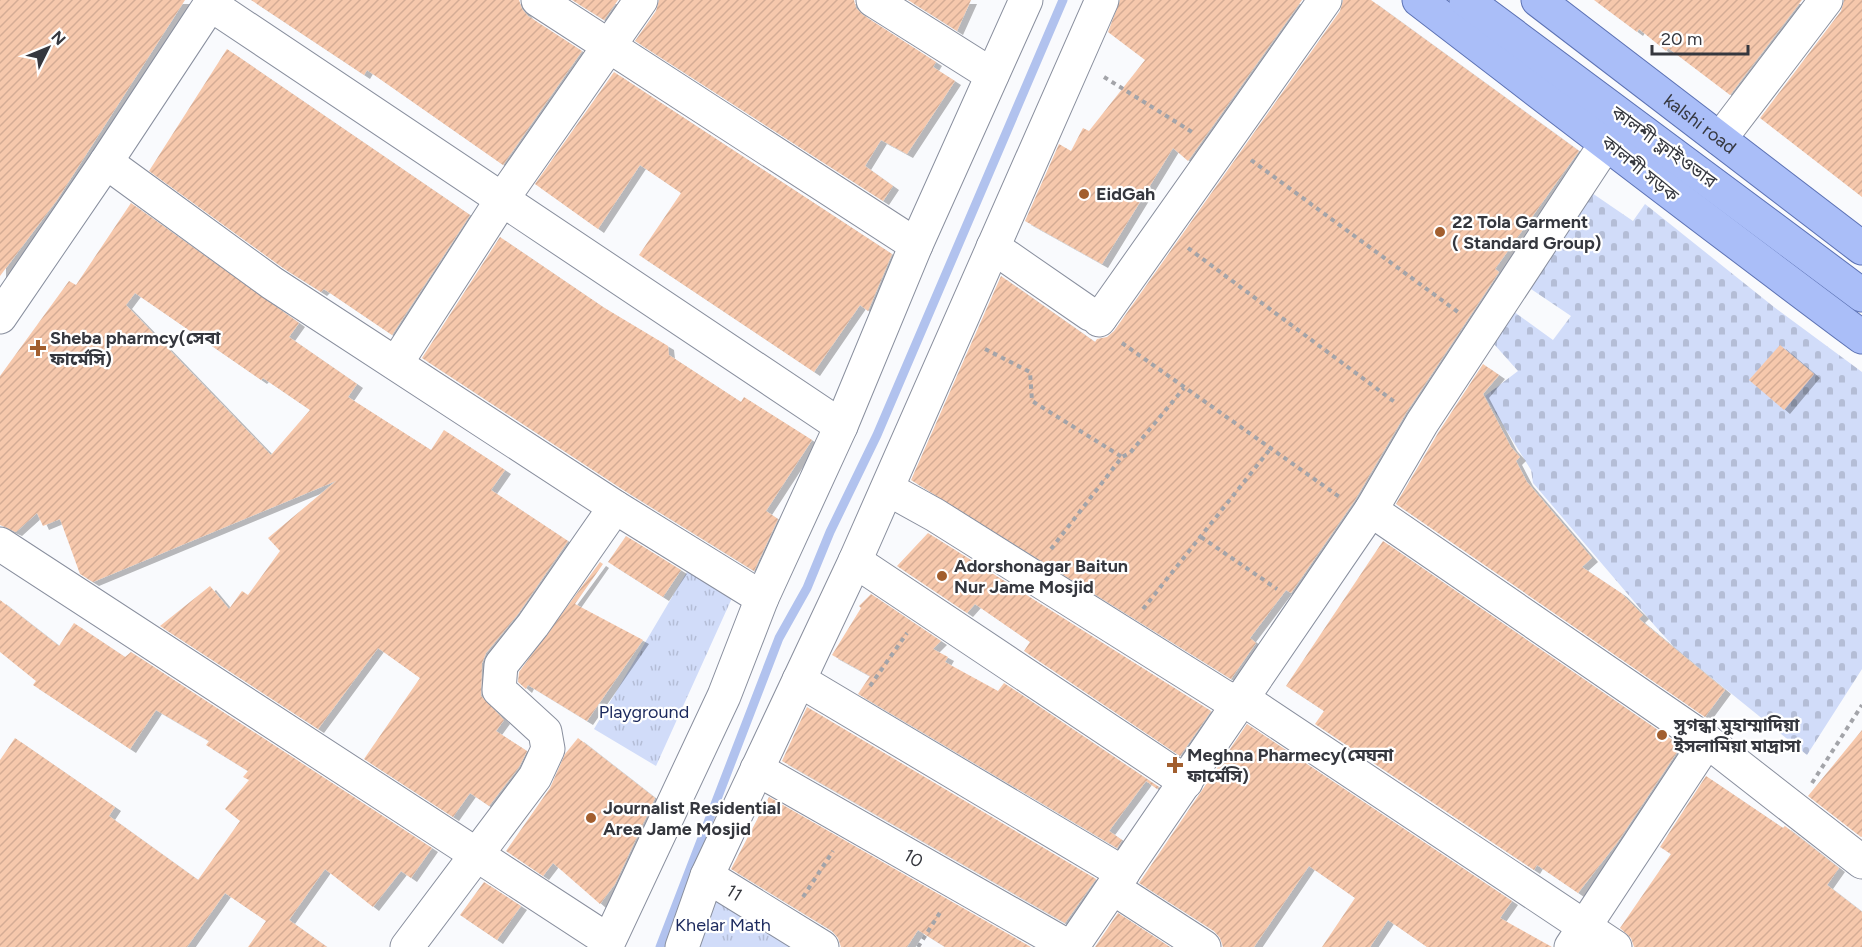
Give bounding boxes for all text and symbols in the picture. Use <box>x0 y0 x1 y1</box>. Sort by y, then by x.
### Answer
north arrow <box>18 18 78 78</box>
scale bar <box>1652 18 1748 56</box>
text: N <box>47 27 70 49</box>
text: 20 m <box>1661 28 1702 50</box>
street label: kalshi road <box>1660 89 1740 159</box>
street label: কালশী ফ্লাইওভার <box>1606 101 1721 193</box>
street label: কালশী সড়ক <box>1596 131 1683 207</box>
place label: EidGah <box>1096 183 1155 205</box>
marker: EidGah <box>1077 187 1091 201</box>
place label: 22 Tola Garment ( Standard Group) <box>1452 211 1602 254</box>
marker: 22 Tola Garment ( Standard Group) <box>1433 225 1447 239</box>
place label: Sheba pharmcy(সেবা ফার্মেসি) <box>49 327 221 370</box>
marker: Sheba pharmcy(সেবা ফার্মেসি) <box>31 341 45 355</box>
place label: Adorshonagar Baitun Nur Jame Mosjid <box>954 555 1128 598</box>
marker: Adorshonagar Baitun Nur Jame Mosjid <box>935 569 949 583</box>
park label: Playground <box>599 701 689 723</box>
place label: সুগন্ধা মুহাম্মাদিয়া ইসলামিয়া মাদ্রাসা <box>1673 714 1802 757</box>
marker: সুগন্ধা মুহাম্মাদিয়া ইসলামিয়া মাদ্রাসা <box>1655 728 1669 742</box>
place label: Meghna Pharmecy(মেঘনা ফার্মেসি) <box>1186 744 1394 787</box>
marker: Meghna Pharmecy(মেঘনা ফার্মেসি) <box>1168 758 1182 772</box>
place label: Journalist Residential Area Jame Mosjid <box>603 797 781 840</box>
marker: Journalist Residential Area Jame Mosjid <box>584 811 598 825</box>
street label: 10 <box>900 844 927 872</box>
street label: 11 <box>722 880 746 906</box>
park label: Khelar Math <box>675 914 771 936</box>

